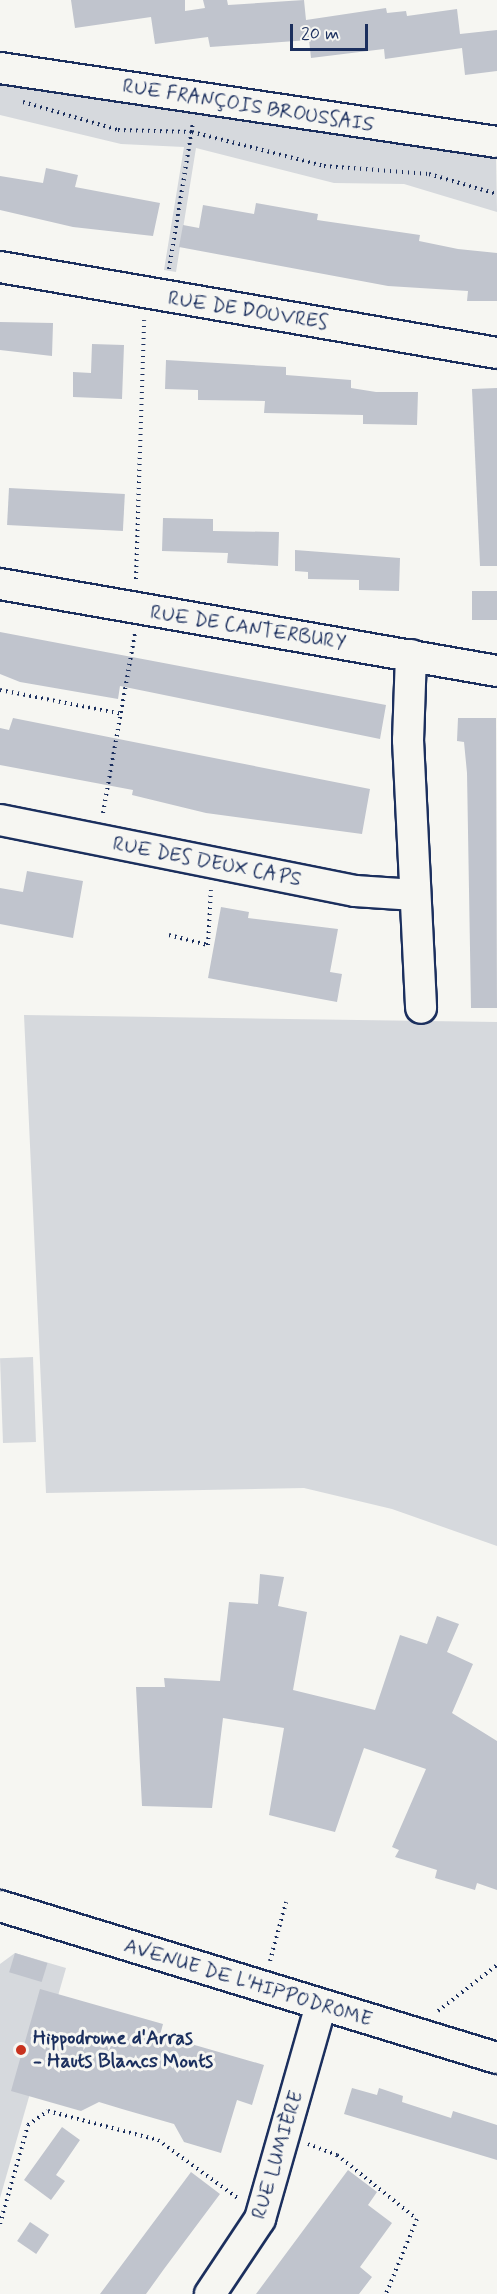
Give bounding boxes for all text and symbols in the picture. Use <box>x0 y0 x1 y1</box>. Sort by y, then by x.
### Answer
scale bar <box>293 12 371 50</box>
text: 20 m <box>301 22 339 46</box>
street label: RUE FRANÇOIS BROUSSAIS <box>122 74 374 138</box>
street label: RUE DE DOUVRES <box>166 286 330 336</box>
street label: RUE DE CANTERBURY <box>144 600 352 656</box>
street label: RUE DES DEUX CAPS <box>110 832 304 892</box>
street label: AVENUE DE L'HIPPODROME <box>121 1934 375 2032</box>
place label: Hippodrome d'Arras - Hauts Blancs Monts <box>33 2026 218 2073</box>
marker: Hippodrome d'Arras - Hauts Blancs Monts <box>14 2043 28 2057</box>
street label: RUE LUMIÈRE <box>247 2087 309 2223</box>

